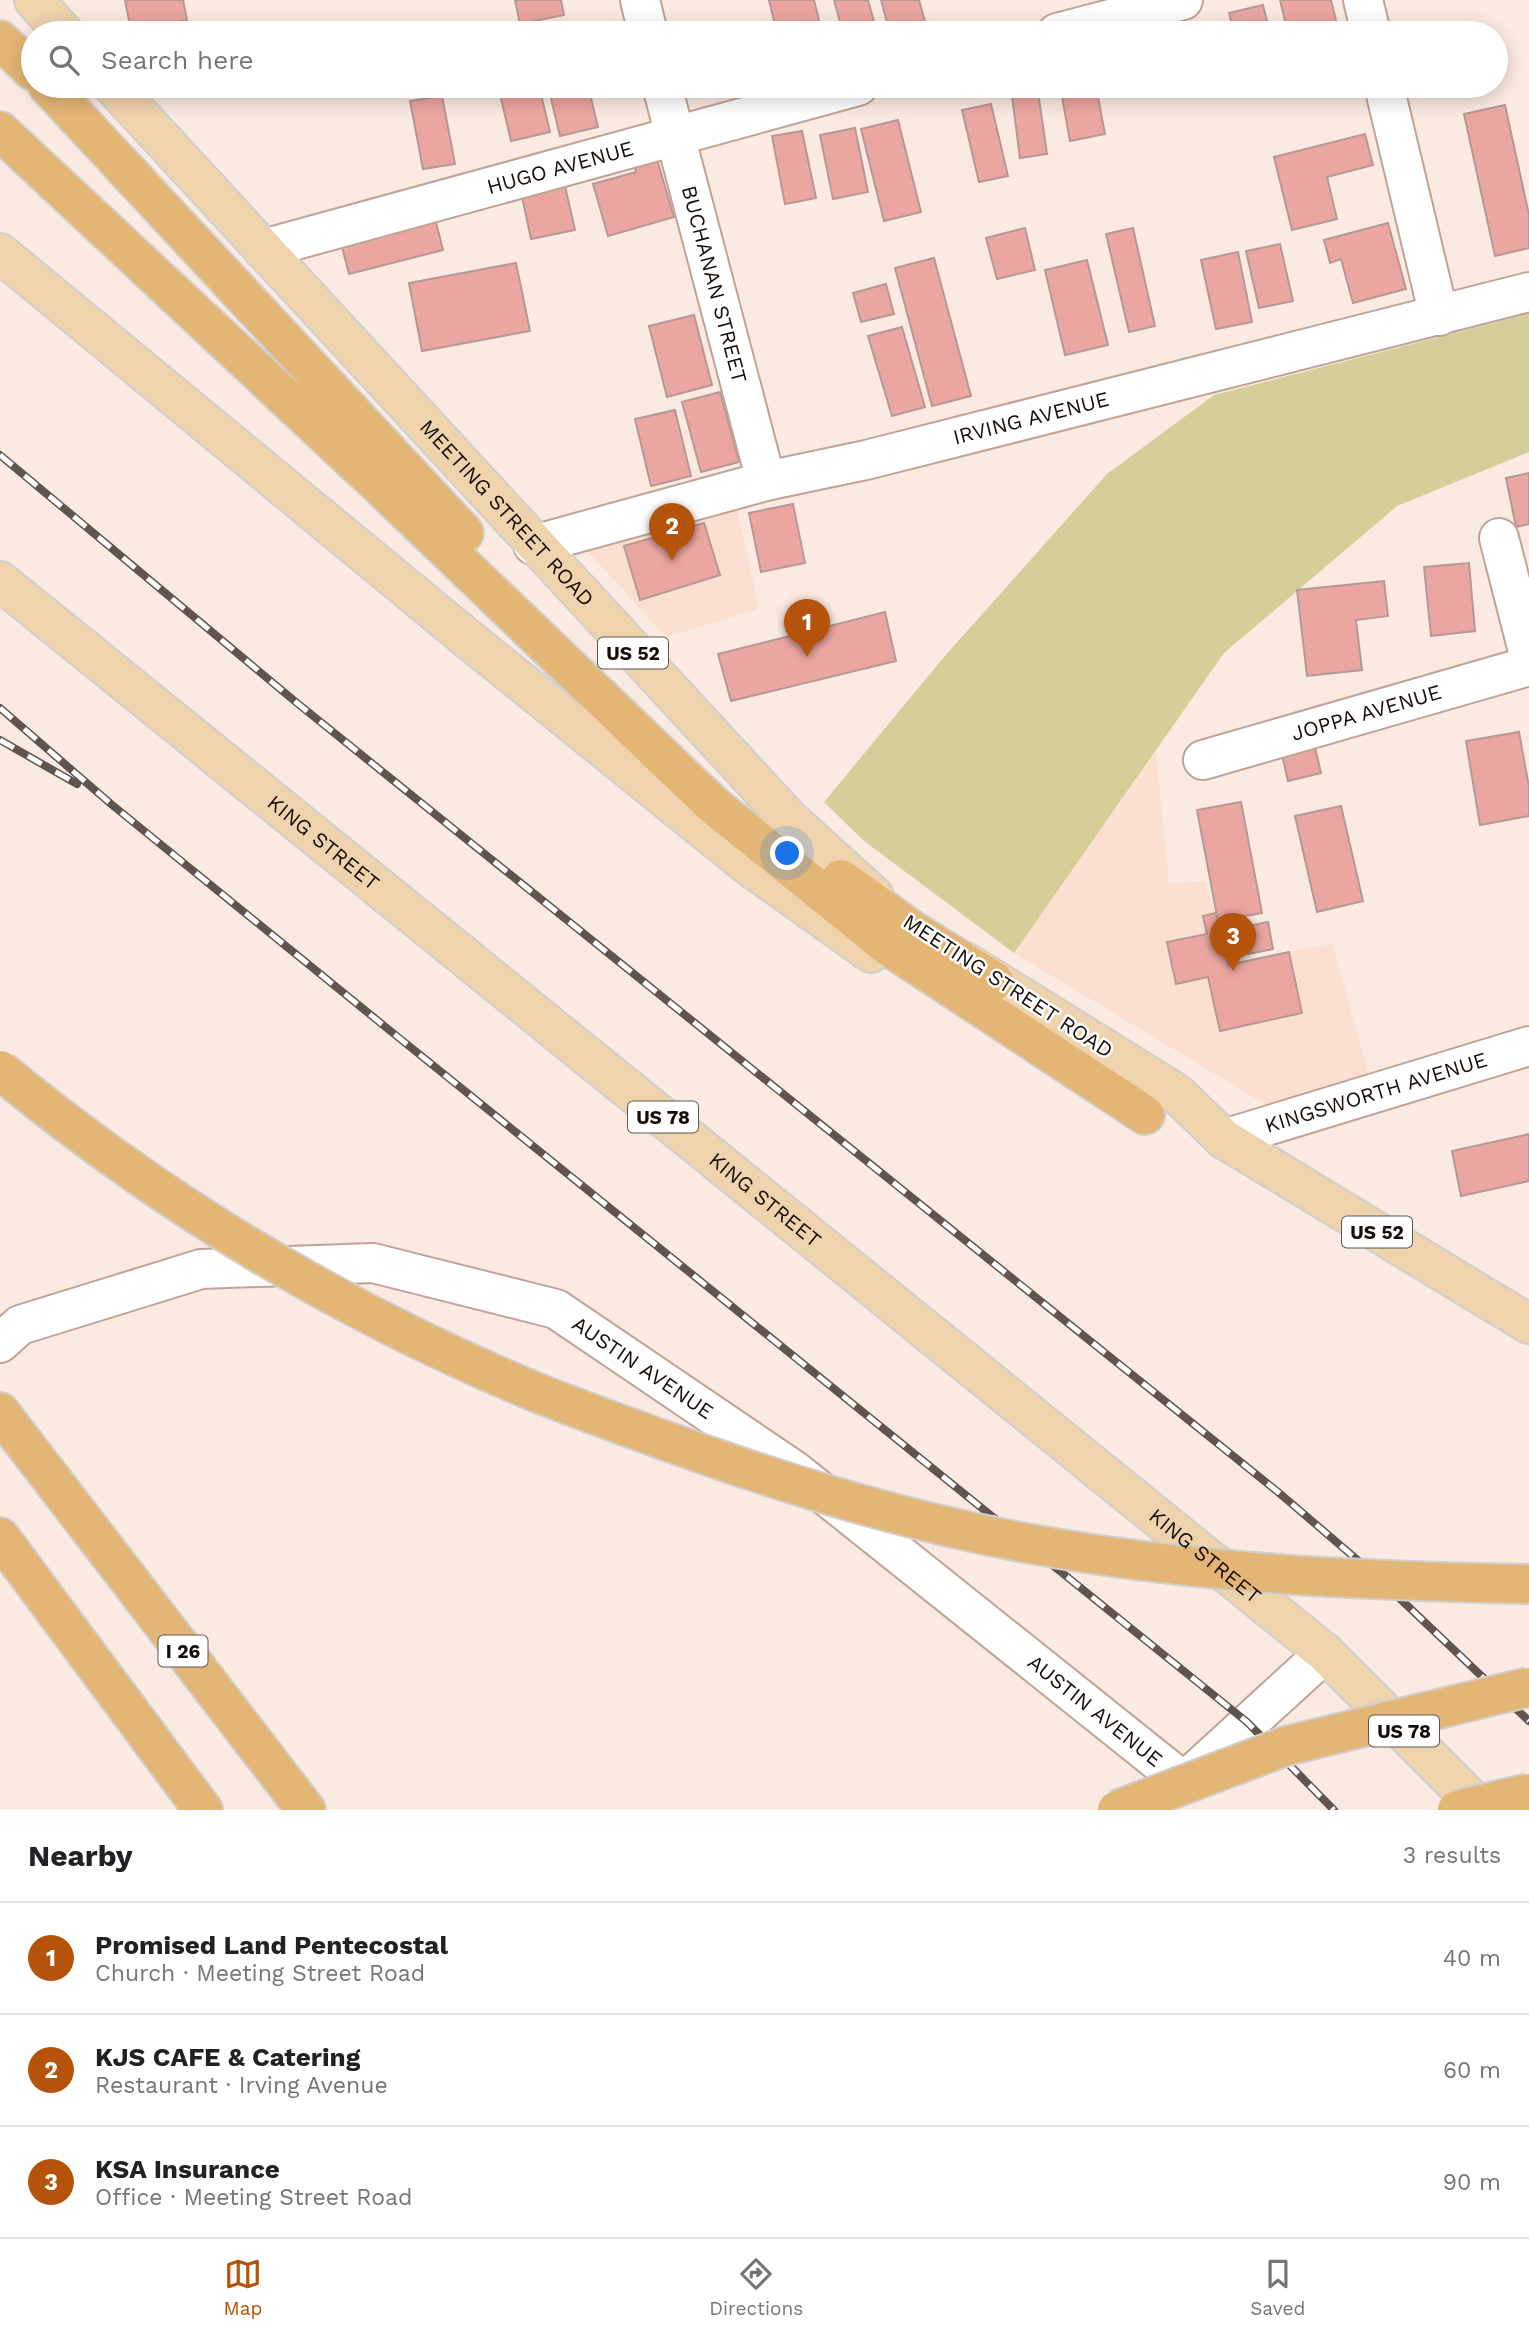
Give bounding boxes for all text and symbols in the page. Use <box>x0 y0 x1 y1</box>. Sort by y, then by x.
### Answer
search box <box>21 21 1508 98</box>
icon: search <box>45 41 83 79</box>
text: Search here <box>101 45 253 75</box>
street label: HUGO AVENUE <box>484 135 636 199</box>
street label: BUCHANAN STREET <box>677 183 753 386</box>
street label: IRVING AVENUE <box>950 386 1111 449</box>
street label: MEETING STREET ROAD <box>415 414 600 611</box>
pin: 2 <box>649 503 695 561</box>
pin: 1 <box>784 599 830 657</box>
road number: US 52 <box>598 638 668 668</box>
street label: JOPPA AVENUE <box>1288 679 1444 746</box>
street label: KING STREET <box>263 790 385 895</box>
your location <box>770 836 804 870</box>
street label: MEETING STREET ROAD <box>899 908 1118 1063</box>
pin: 3 <box>1210 913 1256 971</box>
street label: KINGSWORTH AVENUE <box>1262 1046 1490 1138</box>
road number: US 78 <box>628 1102 698 1133</box>
street label: KING STREET <box>704 1147 827 1252</box>
road number: US 52 <box>1342 1216 1412 1248</box>
street label: AUSTIN AVENUE <box>568 1311 718 1424</box>
street label: KING STREET <box>1144 1503 1267 1608</box>
road number: I 26 <box>158 1636 208 1666</box>
street label: AUSTIN AVENUE <box>1023 1649 1168 1772</box>
road number: US 78 <box>1369 1716 1439 1746</box>
text: Nearby <box>28 1838 133 1873</box>
text: 3 results <box>1403 1842 1501 1869</box>
text: Promised Land Pentecostal <box>95 1930 448 1960</box>
text: 1 <box>46 1945 56 1972</box>
text: 40 m <box>1443 1945 1501 1972</box>
text: Church · Meeting Street Road <box>95 1960 425 1987</box>
text: KJS CAFE & Catering <box>95 2042 360 2072</box>
text: 2 <box>44 2057 58 2084</box>
text: 60 m <box>1443 2057 1501 2084</box>
text: Restaurant · Irving Avenue <box>95 2072 388 2099</box>
text: KSA Insurance <box>95 2154 280 2184</box>
text: 3 <box>44 2169 58 2196</box>
text: 90 m <box>1443 2169 1501 2196</box>
text: Office · Meeting Street Road <box>95 2184 412 2211</box>
tab: Map <box>224 2255 262 2320</box>
tab: Directions <box>709 2255 803 2320</box>
tab: Saved <box>1250 2255 1305 2320</box>

